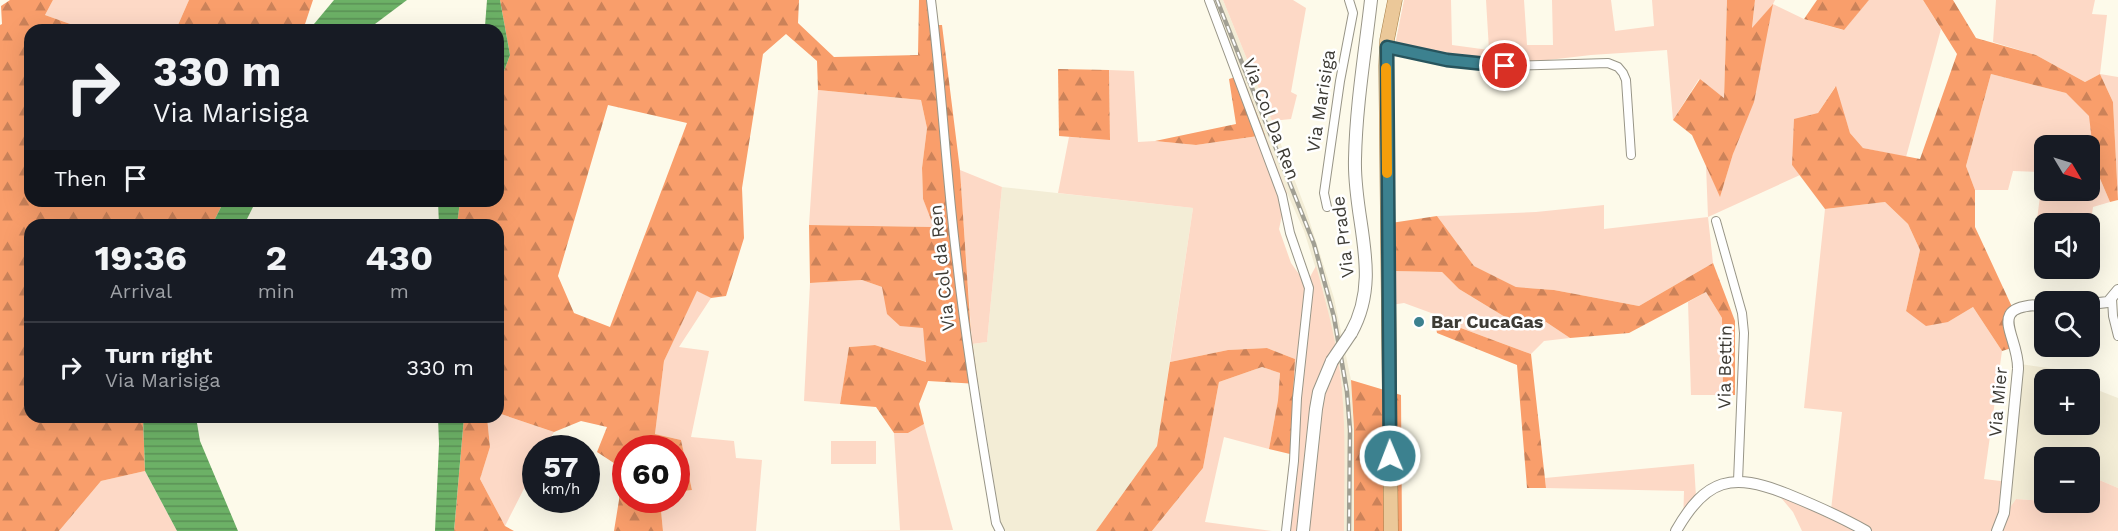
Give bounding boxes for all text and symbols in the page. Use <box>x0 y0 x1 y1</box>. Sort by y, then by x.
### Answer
pin <box>1479 40 1530 91</box>
text: 330 m <box>153 47 281 96</box>
icon: right <box>54 48 132 126</box>
street label: Via Marisiga <box>1302 48 1339 154</box>
icon: arrive <box>1488 49 1521 82</box>
street label: Via Col Da Ren <box>1239 55 1304 183</box>
text: Via Marisiga <box>153 97 309 129</box>
north arrow <box>2034 135 2100 201</box>
map controls <box>2034 135 2100 513</box>
icon: arrive <box>119 162 152 195</box>
text: Then <box>54 166 107 191</box>
street label: Via Prade <box>1327 195 1358 279</box>
street label: Via Col da Ren <box>924 204 959 332</box>
button: sound <box>2034 213 2100 279</box>
text: 19:36 <box>95 237 187 279</box>
text: 2 <box>265 237 287 279</box>
text: 430 <box>365 237 433 279</box>
text: Arrival <box>110 279 172 303</box>
text: min <box>258 279 295 303</box>
text: m <box>390 279 409 303</box>
button: search <box>2034 291 2100 357</box>
place label: Bar CucaGas <box>1431 311 1544 332</box>
marker: Bar CucaGas <box>1412 315 1426 329</box>
street label: Via Bettin <box>1713 325 1736 409</box>
text: Turn right <box>105 343 212 368</box>
icon: right <box>54 351 87 384</box>
text: 330 m <box>406 355 474 380</box>
street label: Via Mier <box>1984 366 2011 438</box>
text: Via Marisiga <box>105 368 221 392</box>
button: + <box>2034 369 2100 435</box>
position arrow <box>1358 424 1422 488</box>
speed limit sign: 60 <box>612 435 690 513</box>
button: − <box>2034 447 2100 513</box>
text: 57 <box>544 449 578 484</box>
text: km/h <box>542 480 580 498</box>

